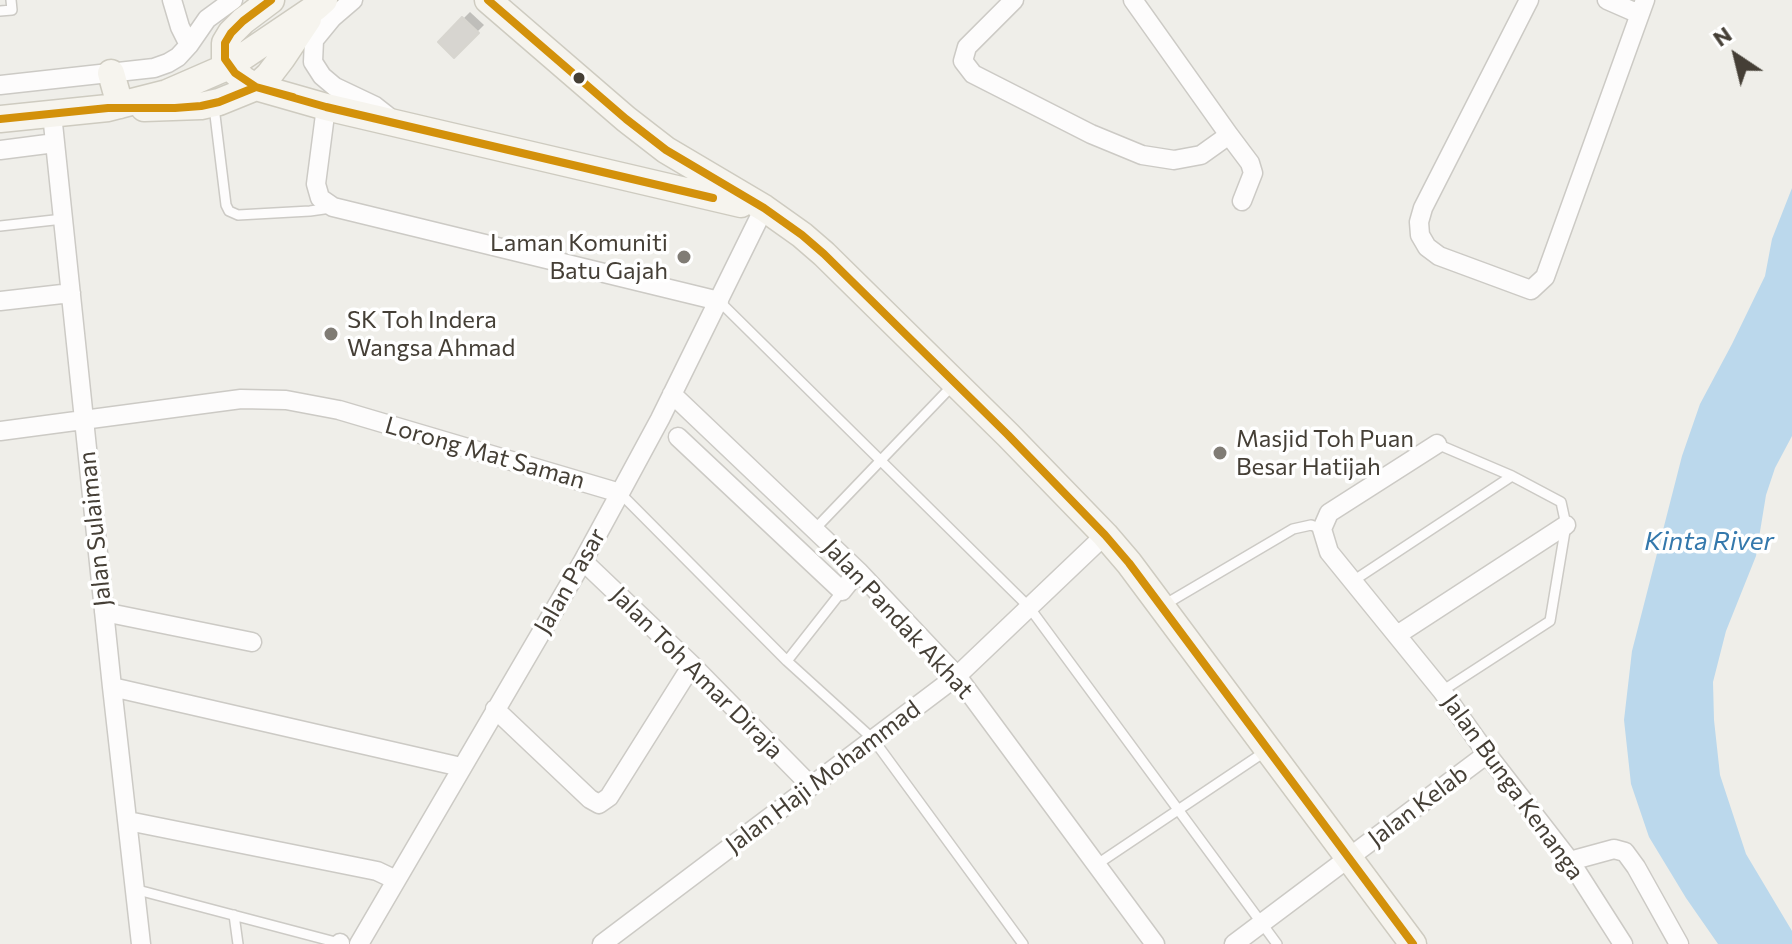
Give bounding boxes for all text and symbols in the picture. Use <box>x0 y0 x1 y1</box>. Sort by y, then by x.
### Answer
north arrow <box>1696 16 1776 96</box>
text: N <box>1707 20 1736 52</box>
unlabelled marker <box>571 70 587 86</box>
place label: Laman Komuniti Batu Gajah <box>490 229 668 285</box>
marker: Laman Komuniti Batu Gajah <box>675 248 693 266</box>
place label: SK Toh Indera Wangsa Ahmad <box>347 306 515 362</box>
marker: SK Toh Indera Wangsa Ahmad <box>322 325 340 343</box>
street label: Lorong Mat Saman <box>382 411 588 495</box>
place label: Masjid Toh Puan Besar Hatijah <box>1236 425 1414 481</box>
marker: Masjid Toh Puan Besar Hatijah <box>1211 444 1229 462</box>
street label: Jalan Sulaiman <box>73 450 117 608</box>
street label: Jalan Pasar <box>528 523 612 639</box>
water label: Kinta River <box>1644 525 1774 557</box>
street label: Jalan Pandak Akhat <box>817 533 979 705</box>
street label: Jalan Toh Amar Diraja <box>605 581 789 765</box>
street label: Jalan Bunga Kenanga <box>1436 689 1590 885</box>
street label: Jalan Haji Mohammad <box>720 695 926 859</box>
street label: Jalan Kelab <box>1362 759 1474 853</box>

